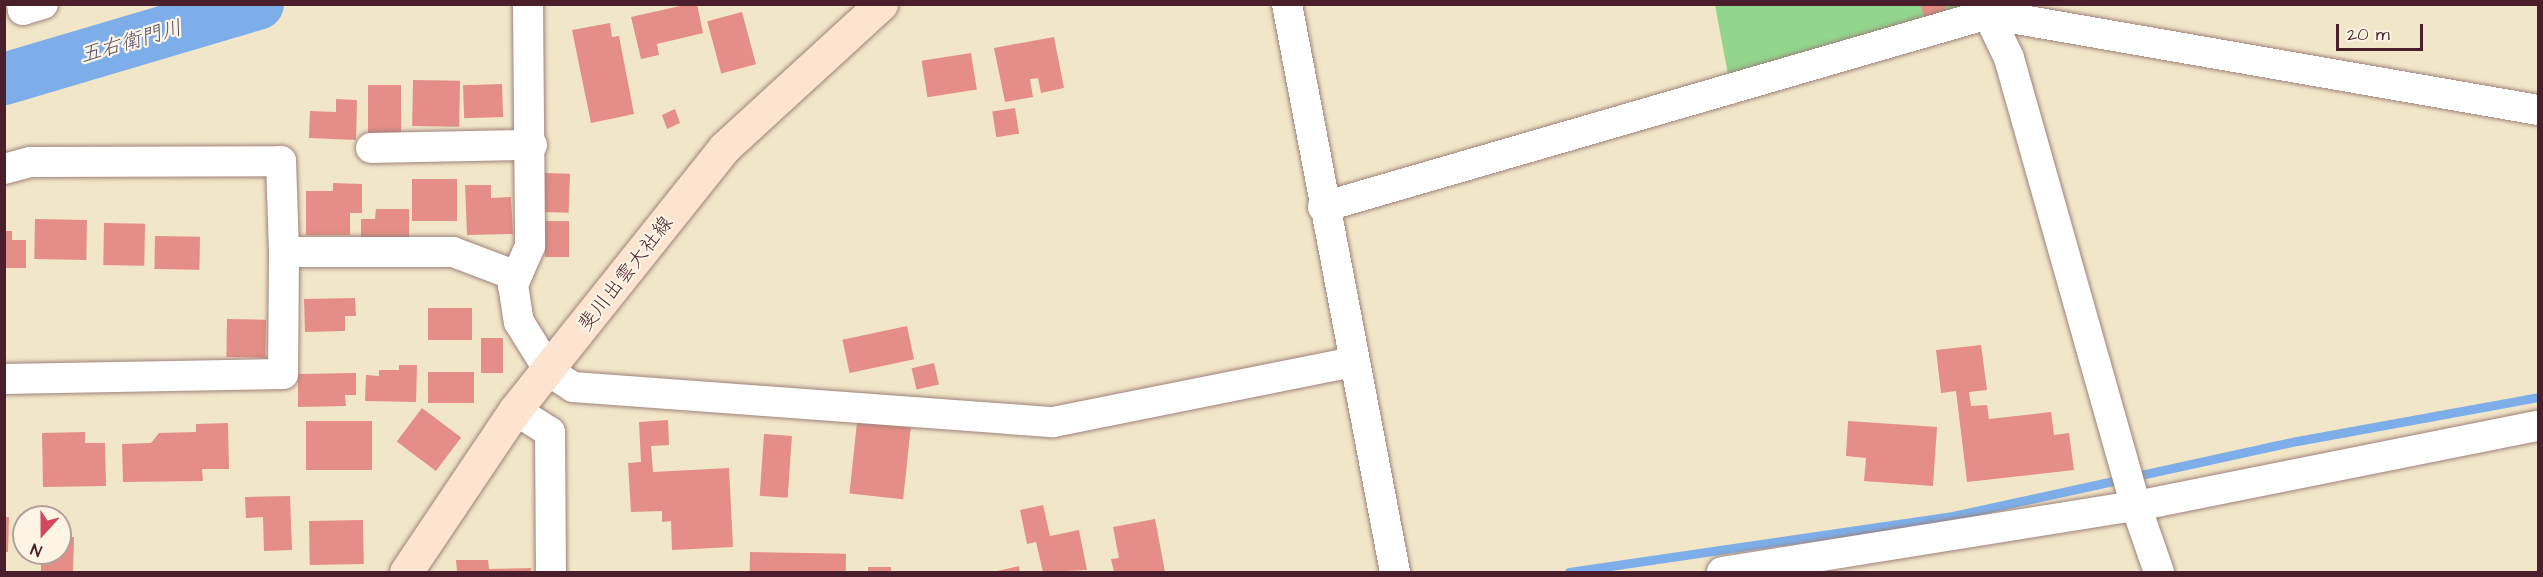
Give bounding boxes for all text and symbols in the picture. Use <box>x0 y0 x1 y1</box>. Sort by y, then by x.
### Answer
scale bar <box>2339 12 2426 50</box>
water label: 五右衛門川 <box>77 15 185 69</box>
text: 20 m <box>2347 22 2390 47</box>
street label: 斐川出雲大社線 <box>573 211 679 337</box>
north arrow <box>12 505 72 565</box>
text: N <box>28 538 45 562</box>

